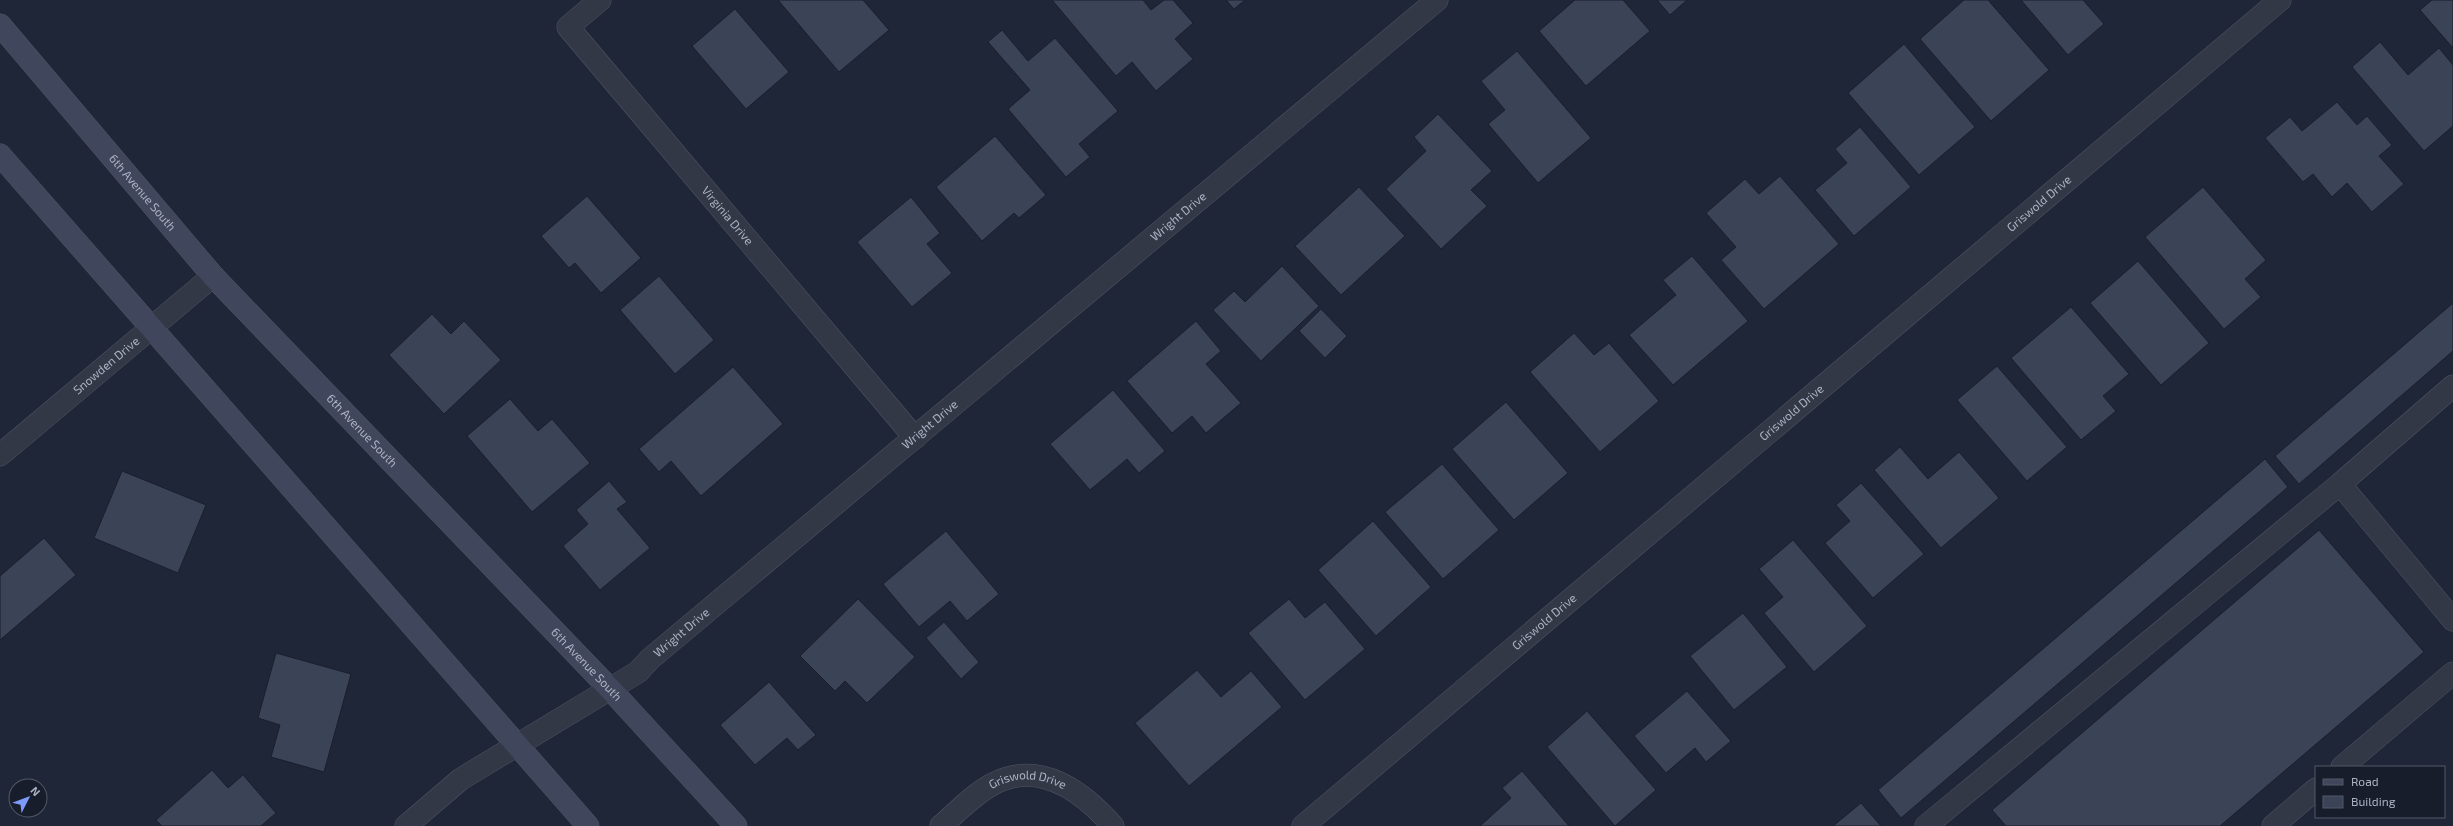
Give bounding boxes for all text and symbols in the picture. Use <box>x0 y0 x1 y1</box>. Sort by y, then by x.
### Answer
street label: 6th Avenue South <box>107 151 179 233</box>
street label: Griswold Drive <box>2004 172 2074 234</box>
street label: Virginia Drive <box>699 183 757 247</box>
street label: Wright Drive <box>1147 188 1208 243</box>
street label: Snowden Drive <box>70 333 142 397</box>
street label: Griswold Drive <box>1756 381 1826 443</box>
street label: 6th Avenue South <box>324 391 401 470</box>
street label: Wright Drive <box>899 396 960 451</box>
street label: Griswold Drive <box>1509 590 1579 652</box>
street label: Wright Drive <box>650 604 712 659</box>
street label: 6th Avenue South <box>549 624 625 703</box>
legend <box>2315 766 2445 818</box>
text: Griswold Drive <box>986 767 1069 791</box>
text: Road <box>2351 774 2379 788</box>
north arrow <box>8 778 48 818</box>
street label: Griswold Drive <box>988 781 1068 797</box>
text: N <box>28 784 43 798</box>
text: Building <box>2351 794 2396 808</box>

